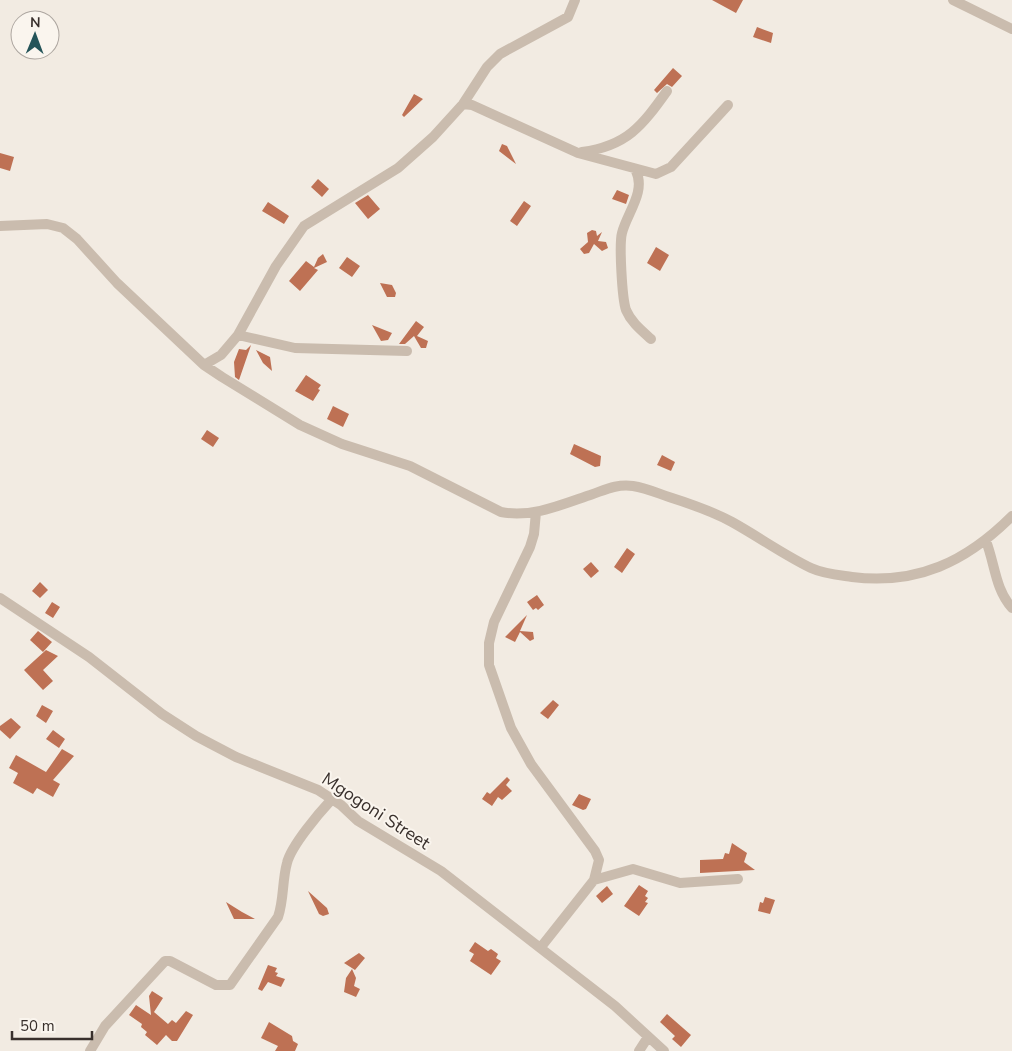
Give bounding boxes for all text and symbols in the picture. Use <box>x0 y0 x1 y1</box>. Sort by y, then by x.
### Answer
north arrow <box>10 10 60 60</box>
text: N <box>30 13 41 32</box>
street label: Mgogoni Street <box>317 767 435 855</box>
scale bar <box>12 1008 92 1040</box>
text: 50 m <box>20 1016 55 1036</box>

